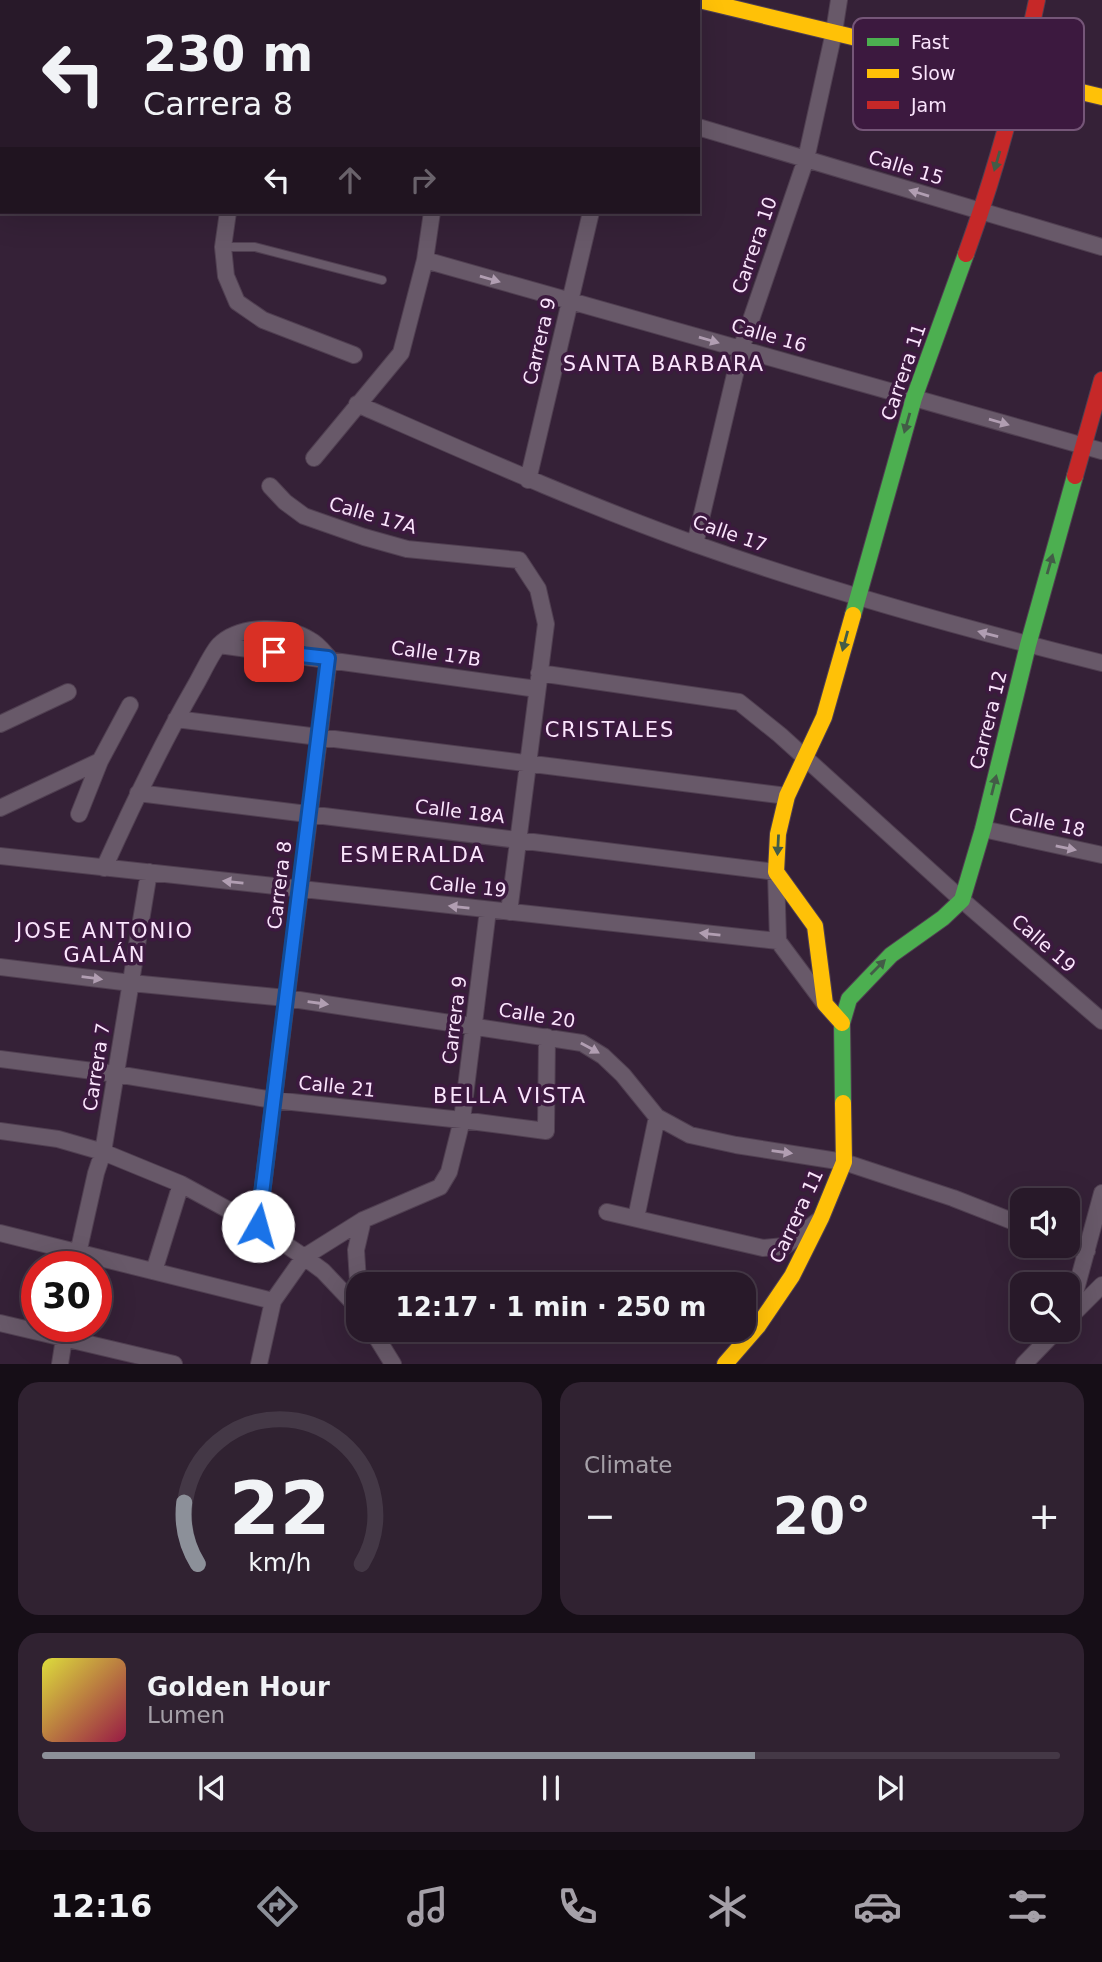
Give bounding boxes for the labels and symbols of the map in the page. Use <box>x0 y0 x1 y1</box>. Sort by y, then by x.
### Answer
legend <box>853 18 1084 130</box>
text: Fast <box>911 31 949 53</box>
text: Slow <box>911 62 956 84</box>
text: Jam <box>910 94 947 116</box>
street label: Calle 15 <box>866 145 946 189</box>
one-way arrow <box>991 151 1001 172</box>
one-way arrow <box>908 187 929 197</box>
street label: Carrera 10 <box>727 194 781 296</box>
one-way arrow <box>480 274 501 284</box>
street label: Carrera 9 <box>518 295 560 387</box>
street label: Calle 16 <box>729 314 809 356</box>
street label: Carrera 11 <box>876 321 930 423</box>
one-way arrow <box>699 336 720 346</box>
district label: SANTA BARBARA <box>563 352 765 376</box>
one-way arrow <box>902 412 912 433</box>
one-way arrow <box>988 417 1010 428</box>
street label: Calle 17A <box>327 492 419 538</box>
street label: Calle 17 <box>690 510 770 556</box>
one-way arrow <box>1045 553 1056 575</box>
pin <box>244 622 304 682</box>
one-way arrow <box>977 628 999 639</box>
one-way arrow <box>839 631 849 652</box>
street label: Calle 17B <box>390 636 482 670</box>
street label: Carrera 12 <box>965 668 1011 772</box>
district label: CRISTALES <box>545 718 675 742</box>
one-way arrow <box>989 774 1000 796</box>
street label: Calle 18A <box>414 795 506 827</box>
street label: Calle 18 <box>1007 803 1087 841</box>
one-way arrow <box>772 835 783 857</box>
street label: Carrera 8 <box>263 839 295 931</box>
one-way arrow <box>1055 842 1077 853</box>
district label: ESMERALDA <box>340 843 486 867</box>
street label: Calle 19 <box>428 871 508 901</box>
one-way arrow <box>222 876 244 887</box>
one-way arrow <box>448 901 470 912</box>
street label: Calle 19 <box>1008 909 1080 977</box>
district label: JOSE ANTONIO GALÁN <box>14 919 194 967</box>
one-way arrow <box>699 928 721 939</box>
one-way arrow <box>870 959 886 976</box>
one-way arrow <box>81 973 103 984</box>
street label: Carrera 9 <box>438 974 470 1066</box>
one-way arrow <box>307 998 329 1009</box>
street label: Calle 20 <box>497 998 577 1032</box>
street label: Carrera 7 <box>78 1021 114 1113</box>
one-way arrow <box>580 1043 600 1054</box>
street label: Calle 21 <box>297 1071 377 1101</box>
district label: BELLA VISTA <box>433 1084 587 1108</box>
one-way arrow <box>771 1146 793 1157</box>
street label: Carrera 11 <box>765 1166 827 1266</box>
position arrow <box>221 1189 295 1263</box>
speed limit sign: 30 <box>21 1251 112 1342</box>

